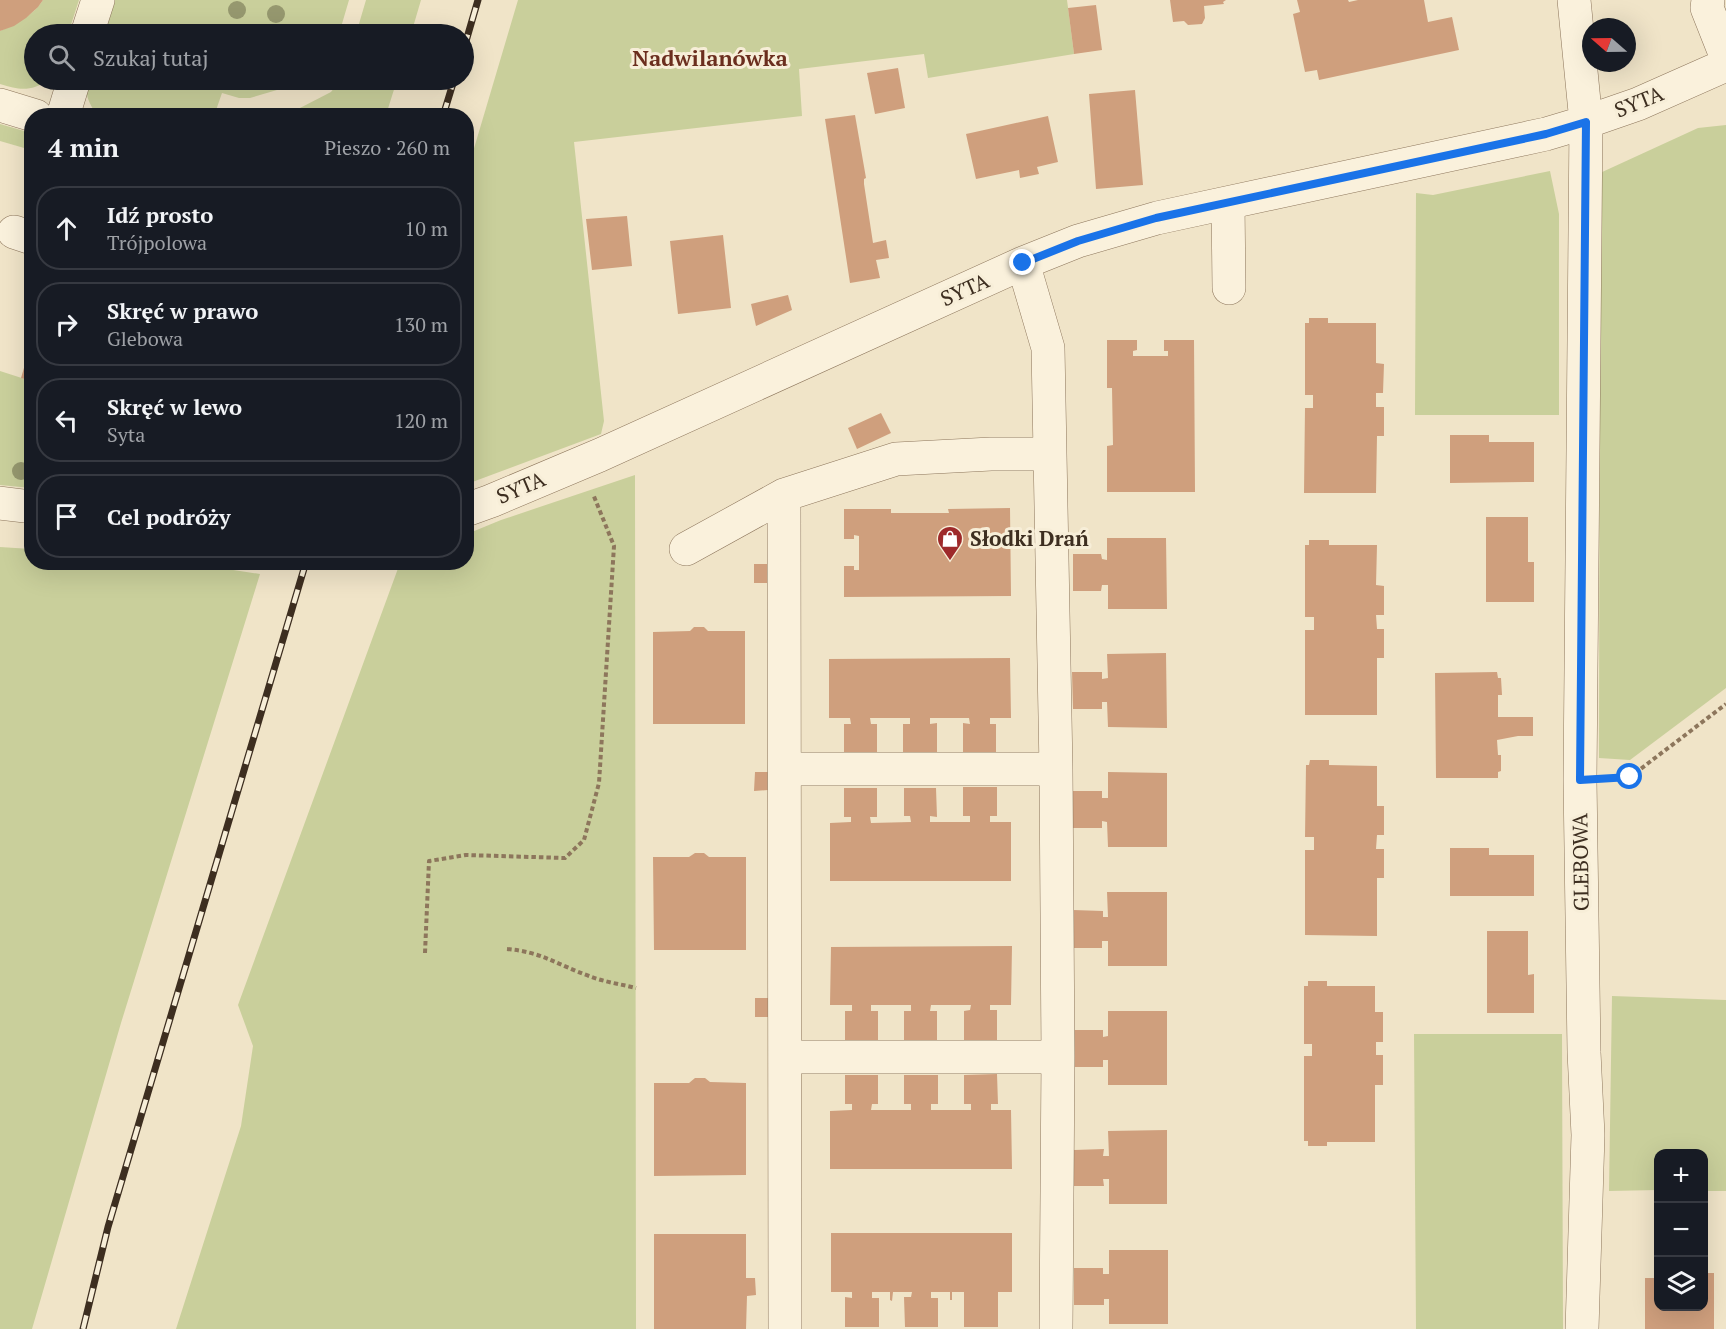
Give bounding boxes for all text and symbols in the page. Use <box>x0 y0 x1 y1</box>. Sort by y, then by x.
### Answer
north arrow <box>1582 18 1636 72</box>
search box <box>24 24 474 90</box>
icon: search <box>45 41 78 74</box>
text: Szukaj tutaj <box>93 43 209 72</box>
district label: Nadwilanówka <box>632 43 788 72</box>
street label: SYTA <box>1610 78 1668 123</box>
text: 4 min <box>48 130 119 164</box>
text: Pieszo · 260 m <box>324 134 450 161</box>
text: Idź prosto <box>107 200 213 229</box>
icon: ahead <box>50 212 83 245</box>
text: 10 m <box>405 215 448 242</box>
text: Trójpolowa <box>107 229 207 256</box>
route end <box>1009 249 1035 275</box>
street label: SYTA <box>936 266 994 312</box>
text: Skręć w prawo <box>107 296 258 325</box>
icon: right <box>50 308 83 341</box>
text: 130 m <box>394 311 448 338</box>
text: Glebowa <box>107 325 183 352</box>
text: Skręć w lewo <box>107 392 242 421</box>
icon: left <box>50 404 83 437</box>
text: 120 m <box>394 407 448 434</box>
text: Syta <box>107 421 145 448</box>
street label: SYTA <box>492 464 550 510</box>
icon: arrive <box>50 500 83 533</box>
text: Cel podróży <box>107 502 231 531</box>
shop icon: Słodki Drań <box>935 524 965 562</box>
place label: Słodki Drań <box>970 524 1089 552</box>
route start <box>1616 763 1642 789</box>
street label: GLEBOWA <box>1565 812 1595 911</box>
map controls <box>1654 1149 1708 1311</box>
button: + <box>1654 1149 1708 1203</box>
button: − <box>1654 1203 1708 1257</box>
button: layers <box>1654 1257 1708 1311</box>

